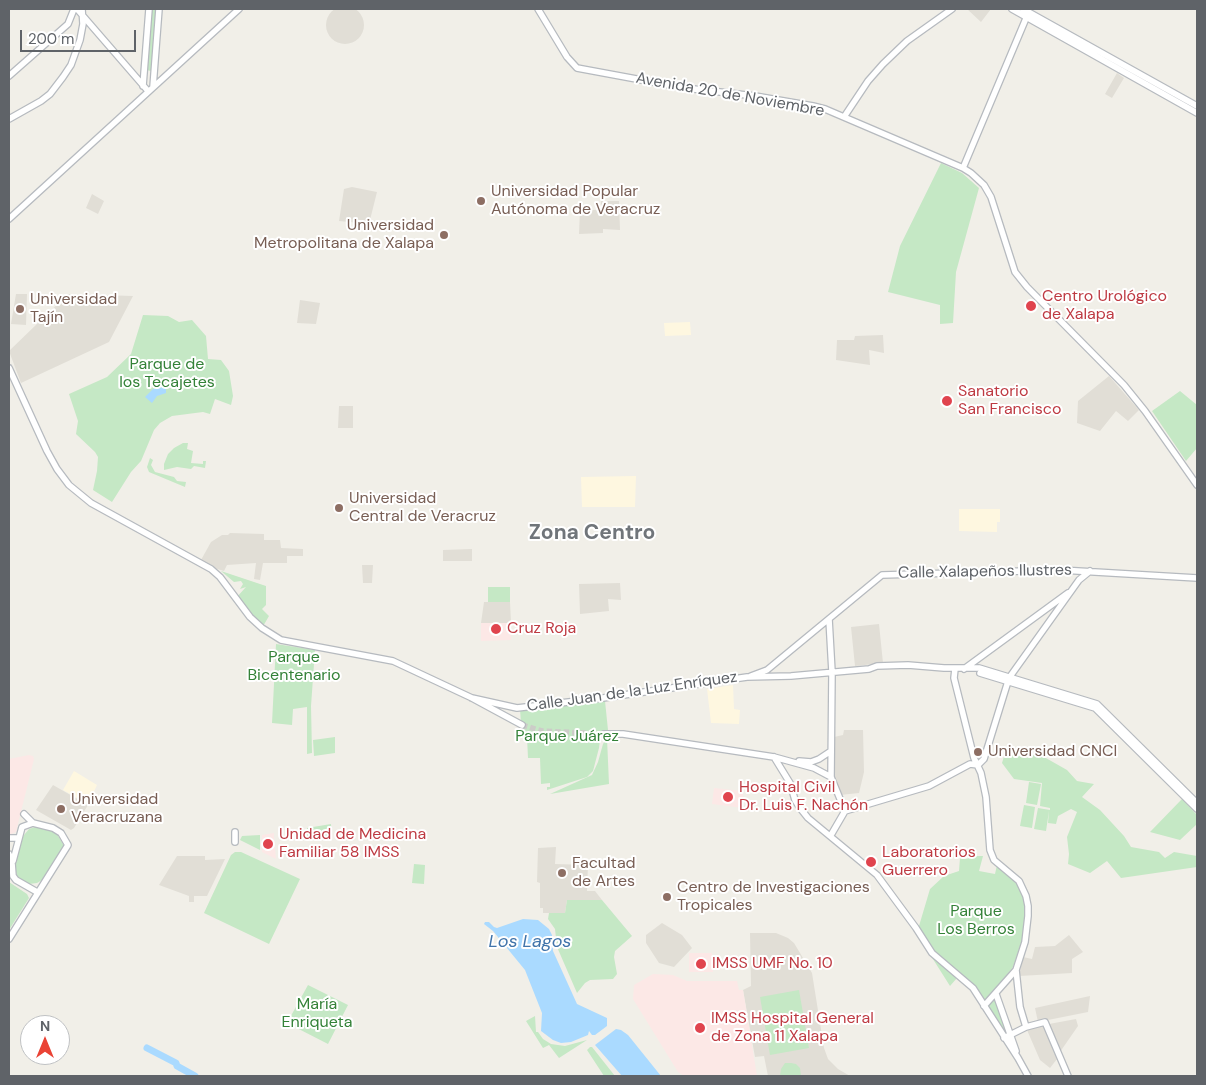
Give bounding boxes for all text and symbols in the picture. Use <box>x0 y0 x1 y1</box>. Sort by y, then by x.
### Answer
scale bar <box>22 20 139 52</box>
text: 200 m <box>28 29 74 49</box>
street label: Avenida 20 de Noviembre <box>634 69 826 121</box>
place label: Universidad Popular Autónoma de Veracruz <box>491 182 660 220</box>
marker: Universidad Popular Autónoma de Veracruz <box>475 195 487 207</box>
place label: Universidad Metropolitana de Xalapa <box>254 216 434 254</box>
marker: Universidad Metropolitana de Xalapa <box>438 229 450 241</box>
place label: Centro Urológico de Xalapa <box>1042 287 1167 325</box>
place label: Universidad Tajín <box>30 290 117 328</box>
marker: Centro Urológico de Xalapa <box>1024 299 1038 313</box>
marker: Universidad Tajín <box>14 303 26 315</box>
park label: Parque de los Tecajetes <box>119 355 215 393</box>
place label: Sanatorio San Francisco <box>958 382 1061 420</box>
marker: Sanatorio San Francisco <box>940 394 954 408</box>
place label: Universidad Central de Veracruz <box>349 489 496 527</box>
marker: Universidad Central de Veracruz <box>333 502 345 514</box>
district label: Zona Centro <box>529 520 655 546</box>
street label: Calle Xalapeños Ilustres <box>898 561 1072 583</box>
place label: Cruz Roja <box>507 619 576 639</box>
marker: Cruz Roja <box>489 622 503 636</box>
park label: Parque Bicentenario <box>247 648 341 686</box>
street label: Calle Juan de la Luz Enríquez <box>525 668 739 716</box>
park label: Parque Juárez <box>515 727 619 747</box>
place label: Universidad CNCI <box>988 742 1117 762</box>
marker: Universidad CNCI <box>972 746 984 758</box>
place label: Hospital Civil Dr. Luis F. Nachón <box>739 778 868 816</box>
place label: Universidad Veracruzana <box>71 790 163 828</box>
marker: Hospital Civil Dr. Luis F. Nachón <box>721 790 735 804</box>
marker: Universidad Veracruzana <box>55 803 67 815</box>
place label: Unidad de Medicina Familiar 58 IMSS <box>279 825 426 863</box>
marker: Unidad de Medicina Familiar 58 IMSS <box>261 837 275 851</box>
place label: Laboratorios Guerrero <box>882 843 976 881</box>
place label: Facultad de Artes <box>572 854 636 892</box>
marker: Laboratorios Guerrero <box>864 855 878 869</box>
marker: Facultad de Artes <box>556 867 568 879</box>
place label: Centro de Investigaciones Tropicales <box>677 878 870 916</box>
marker: Centro de Investigaciones Tropicales <box>661 891 673 903</box>
park label: Parque Los Berros <box>937 902 1015 940</box>
water label: Los Lagos <box>489 931 571 953</box>
place label: IMSS UMF No. 10 <box>712 954 833 974</box>
marker: IMSS UMF No. 10 <box>694 957 708 971</box>
park label: María Enriqueta <box>282 995 352 1033</box>
place label: IMSS Hospital General de Zona 11 Xalapa <box>711 1009 874 1047</box>
north arrow <box>20 1015 70 1065</box>
text: N <box>40 1017 50 1035</box>
marker: IMSS Hospital General de Zona 11 Xalapa <box>693 1021 707 1035</box>

